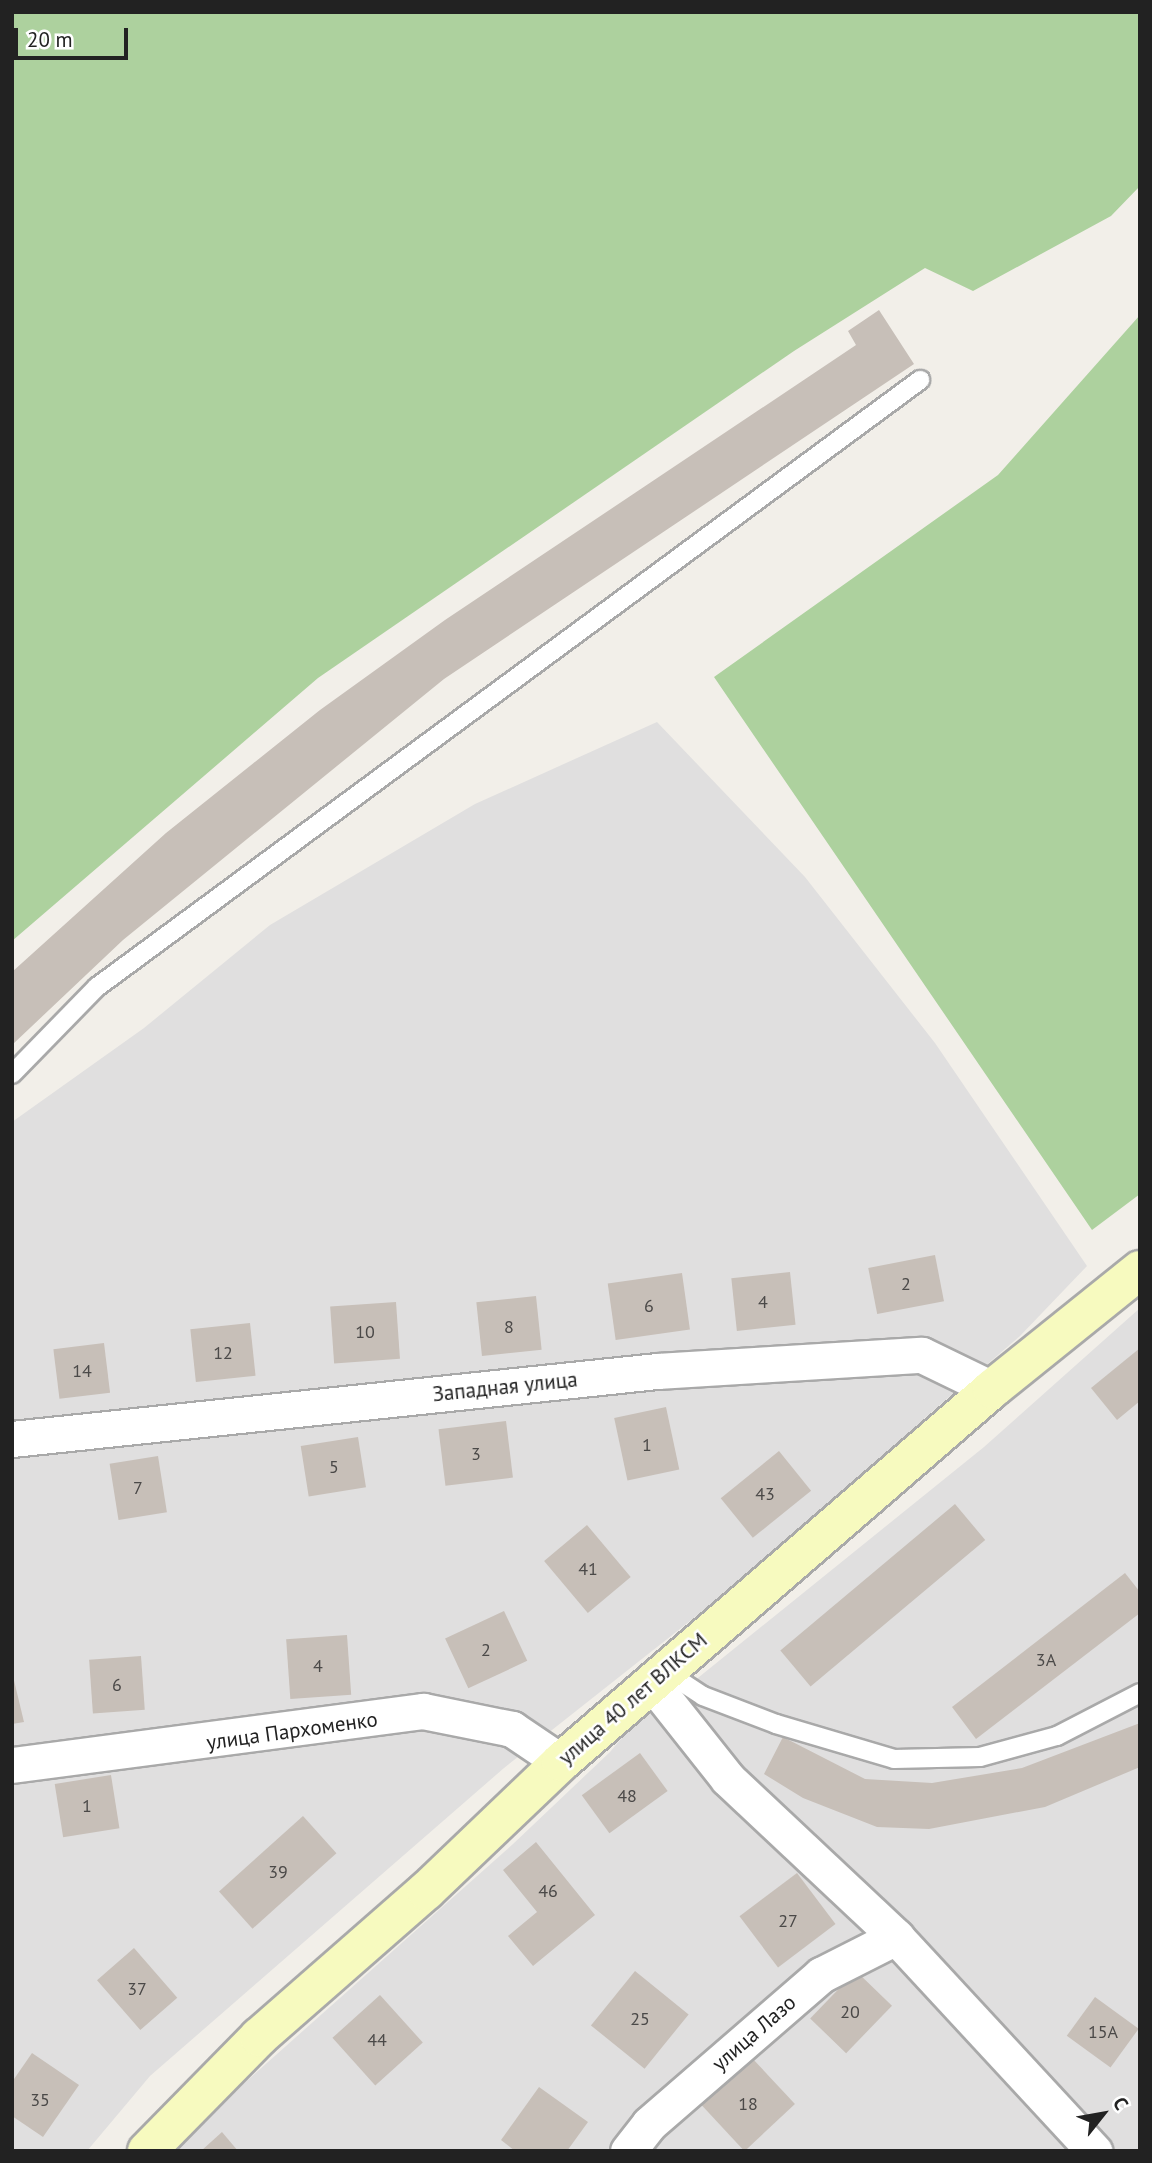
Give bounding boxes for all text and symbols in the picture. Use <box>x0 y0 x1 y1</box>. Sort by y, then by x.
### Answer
scale bar <box>18 14 131 58</box>
text: 20 m <box>27 26 73 53</box>
house number: 2 <box>901 1273 911 1295</box>
house number: 4 <box>758 1291 768 1313</box>
house number: 6 <box>644 1295 654 1317</box>
house number: 8 <box>504 1316 514 1338</box>
house number: 10 <box>355 1321 375 1343</box>
house number: 12 <box>213 1342 233 1364</box>
house number: 14 <box>72 1360 92 1382</box>
street label: Западная улица <box>431 1367 579 1407</box>
house number: 1 <box>642 1434 652 1456</box>
house number: 3 <box>471 1443 481 1465</box>
house number: 5 <box>329 1456 339 1478</box>
house number: 7 <box>133 1477 143 1499</box>
house number: 43 <box>755 1483 775 1505</box>
house number: 41 <box>578 1558 598 1580</box>
street label: улица 40 лет ВЛКСМ <box>553 1627 713 1771</box>
house number: 2 <box>481 1639 491 1661</box>
house number: 3А <box>1036 1649 1056 1671</box>
house number: 4 <box>313 1655 323 1677</box>
house number: 6 <box>112 1674 122 1696</box>
street label: улица Пархоменко <box>205 1707 379 1755</box>
house number: 48 <box>617 1785 637 1807</box>
house number: 1 <box>82 1795 92 1817</box>
house number: 39 <box>268 1861 288 1883</box>
house number: 46 <box>538 1880 558 1902</box>
house number: 27 <box>778 1910 798 1932</box>
house number: 37 <box>127 1978 147 2000</box>
street label: улица Лазо <box>707 1990 801 2076</box>
house number: 20 <box>840 2001 860 2023</box>
house number: 25 <box>630 2008 650 2030</box>
house number: 15А <box>1088 2021 1118 2043</box>
house number: 44 <box>367 2029 387 2051</box>
north arrow <box>1068 2079 1138 2149</box>
house number: 35 <box>30 2089 50 2111</box>
text: С <box>1108 2092 1134 2114</box>
house number: 18 <box>738 2093 758 2115</box>

